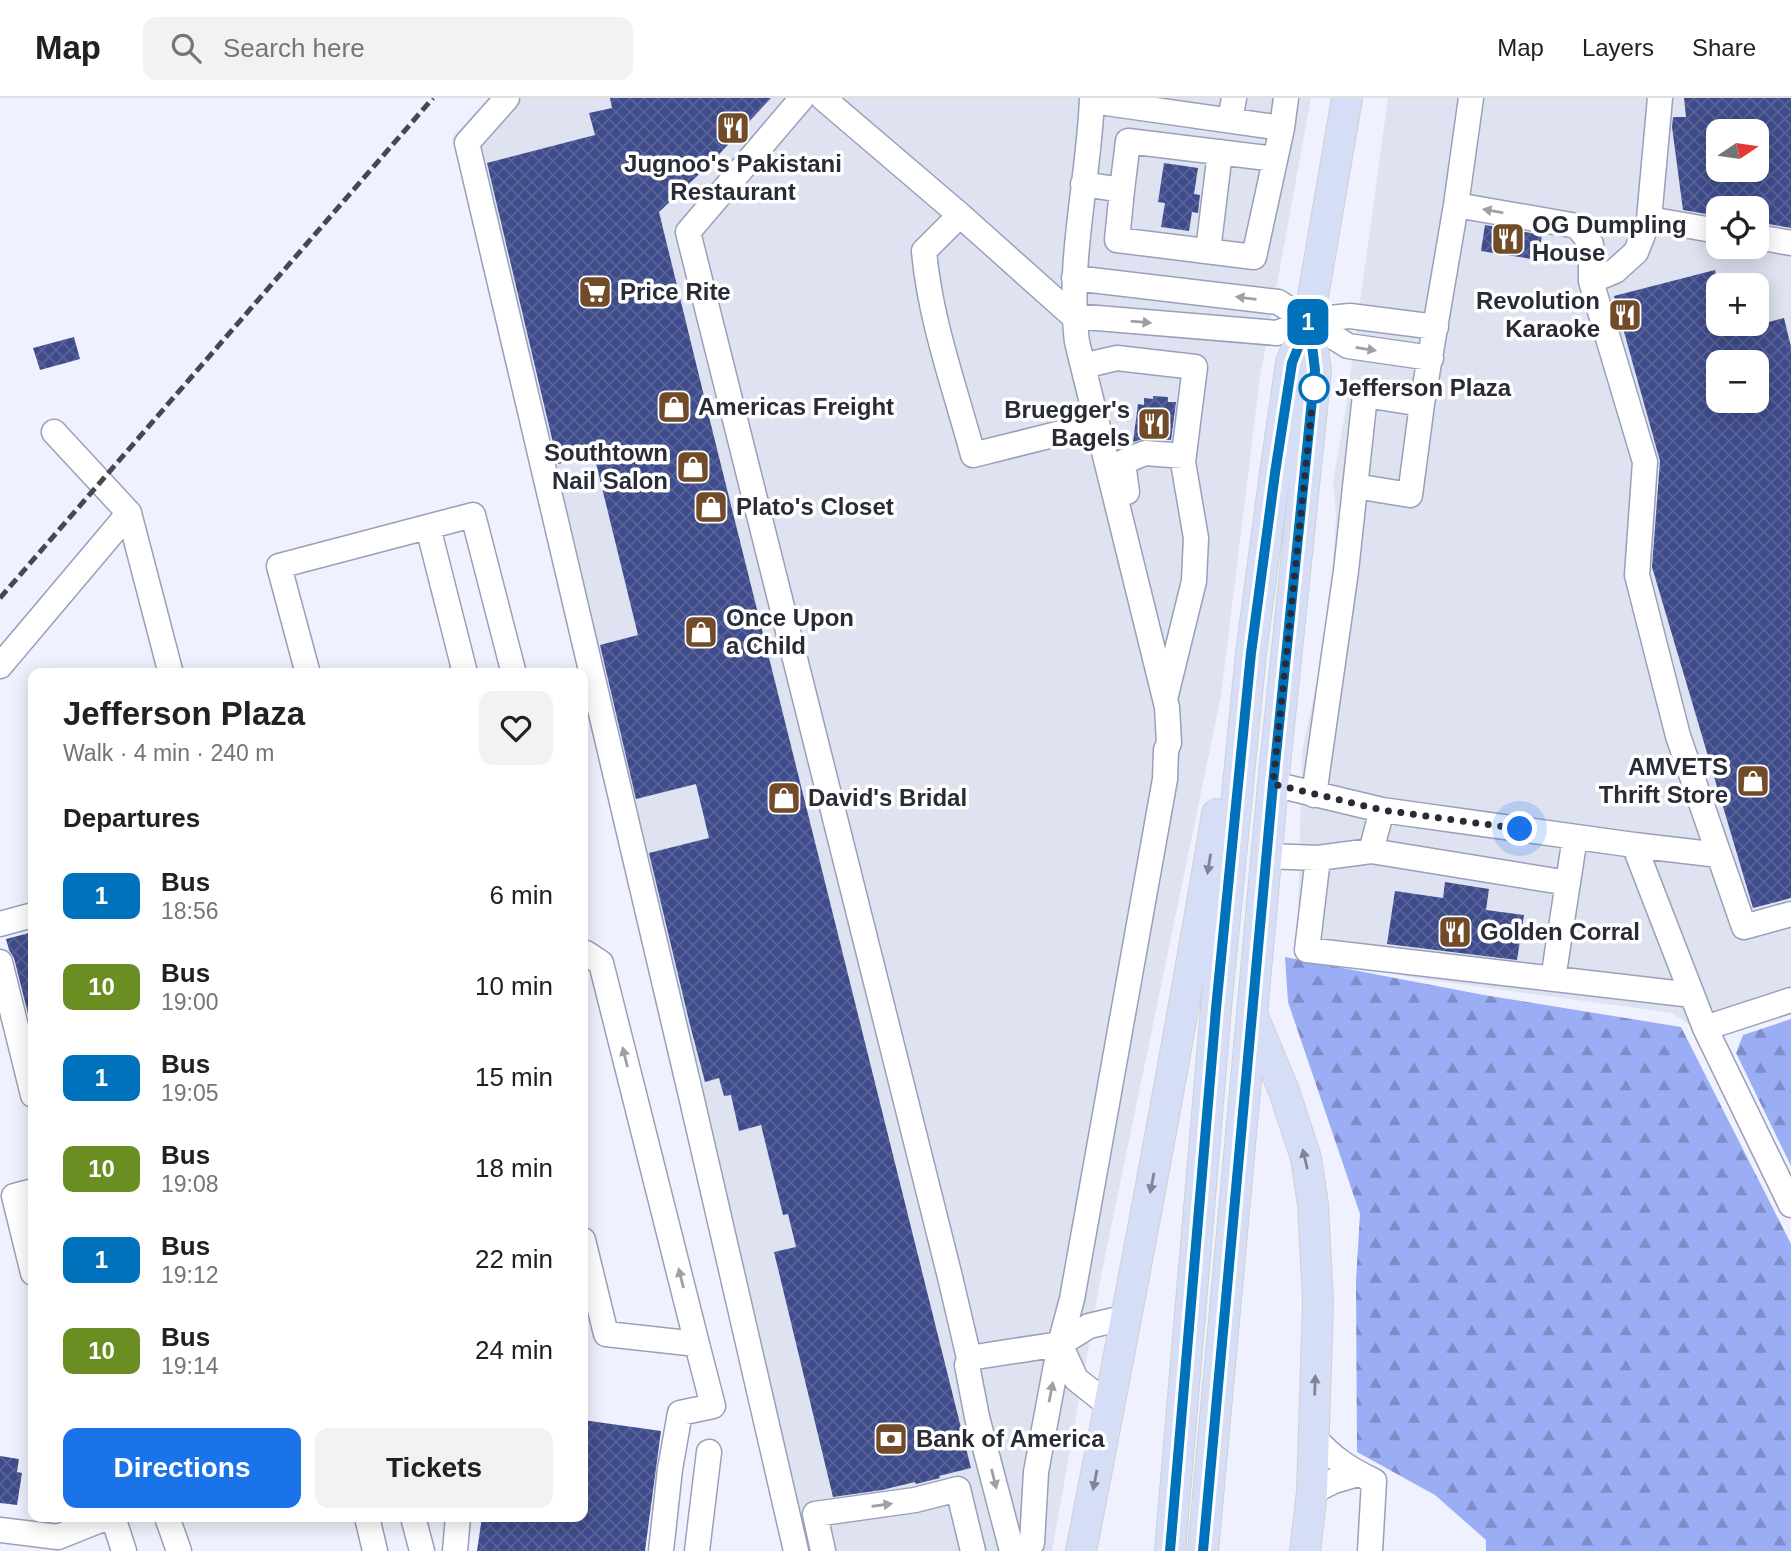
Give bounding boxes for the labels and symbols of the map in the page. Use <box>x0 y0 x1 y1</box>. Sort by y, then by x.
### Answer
restaurant icon: Jugnoo's Pakistani Restaurant <box>714 109 752 147</box>
north arrow <box>1706 119 1769 182</box>
place label: Jugnoo's Pakistani Restaurant <box>624 150 842 205</box>
one-way arrow <box>1481 206 1503 217</box>
place label: OG Dumpling House <box>1532 211 1687 266</box>
restaurant icon: OG Dumpling House <box>1489 220 1527 258</box>
supermarket icon: Price Rite <box>576 273 614 311</box>
place label: Price Rite <box>620 278 731 305</box>
place label: Revolution Karaoke <box>1476 287 1600 342</box>
one-way arrow <box>1235 292 1257 303</box>
restaurant icon: Revolution Karaoke <box>1606 296 1644 334</box>
line badge: 1 <box>1285 299 1331 345</box>
one-way arrow <box>1131 316 1153 327</box>
one-way arrow <box>1355 344 1377 355</box>
marker: Jefferson Plaza <box>1299 373 1329 403</box>
place label: Jefferson Plaza <box>1335 374 1512 401</box>
shop icon: Americas Freight <box>655 388 693 426</box>
place label: Americas Freight <box>698 393 894 420</box>
place label: Bruegger's Bagels <box>1004 396 1130 451</box>
restaurant icon: Bruegger's Bagels <box>1135 405 1173 443</box>
place label: Southtown Nail Salon <box>544 439 668 494</box>
shop icon: Southtown Nail Salon <box>674 448 712 486</box>
shop icon: Plato's Closet <box>692 488 730 526</box>
place label: Plato's Closet <box>736 493 894 520</box>
place label: Once Upon a Child <box>726 604 854 659</box>
shop icon: Once Upon a Child <box>682 613 720 651</box>
place label: AMVETS Thrift Store <box>1599 753 1728 808</box>
shop icon: AMVETS Thrift Store <box>1734 762 1772 800</box>
shop icon: David's Bridal <box>765 779 803 817</box>
place label: David's Bridal <box>808 784 967 811</box>
your location <box>1502 811 1537 846</box>
one-way arrow <box>1203 853 1214 875</box>
restaurant icon: Golden Corral <box>1436 913 1474 951</box>
place label: Golden Corral <box>1480 918 1640 945</box>
one-way arrow <box>619 1046 630 1068</box>
one-way arrow <box>1299 1147 1310 1169</box>
one-way arrow <box>1146 1172 1157 1194</box>
one-way arrow <box>675 1267 686 1289</box>
one-way arrow <box>1309 1374 1321 1396</box>
one-way arrow <box>1046 1381 1057 1403</box>
bank icon: Bank of America <box>872 1420 910 1458</box>
place label: Bank of America <box>916 1425 1105 1452</box>
one-way arrow <box>989 1468 1000 1490</box>
one-way arrow <box>1090 1469 1101 1491</box>
one-way arrow <box>871 1499 893 1510</box>

